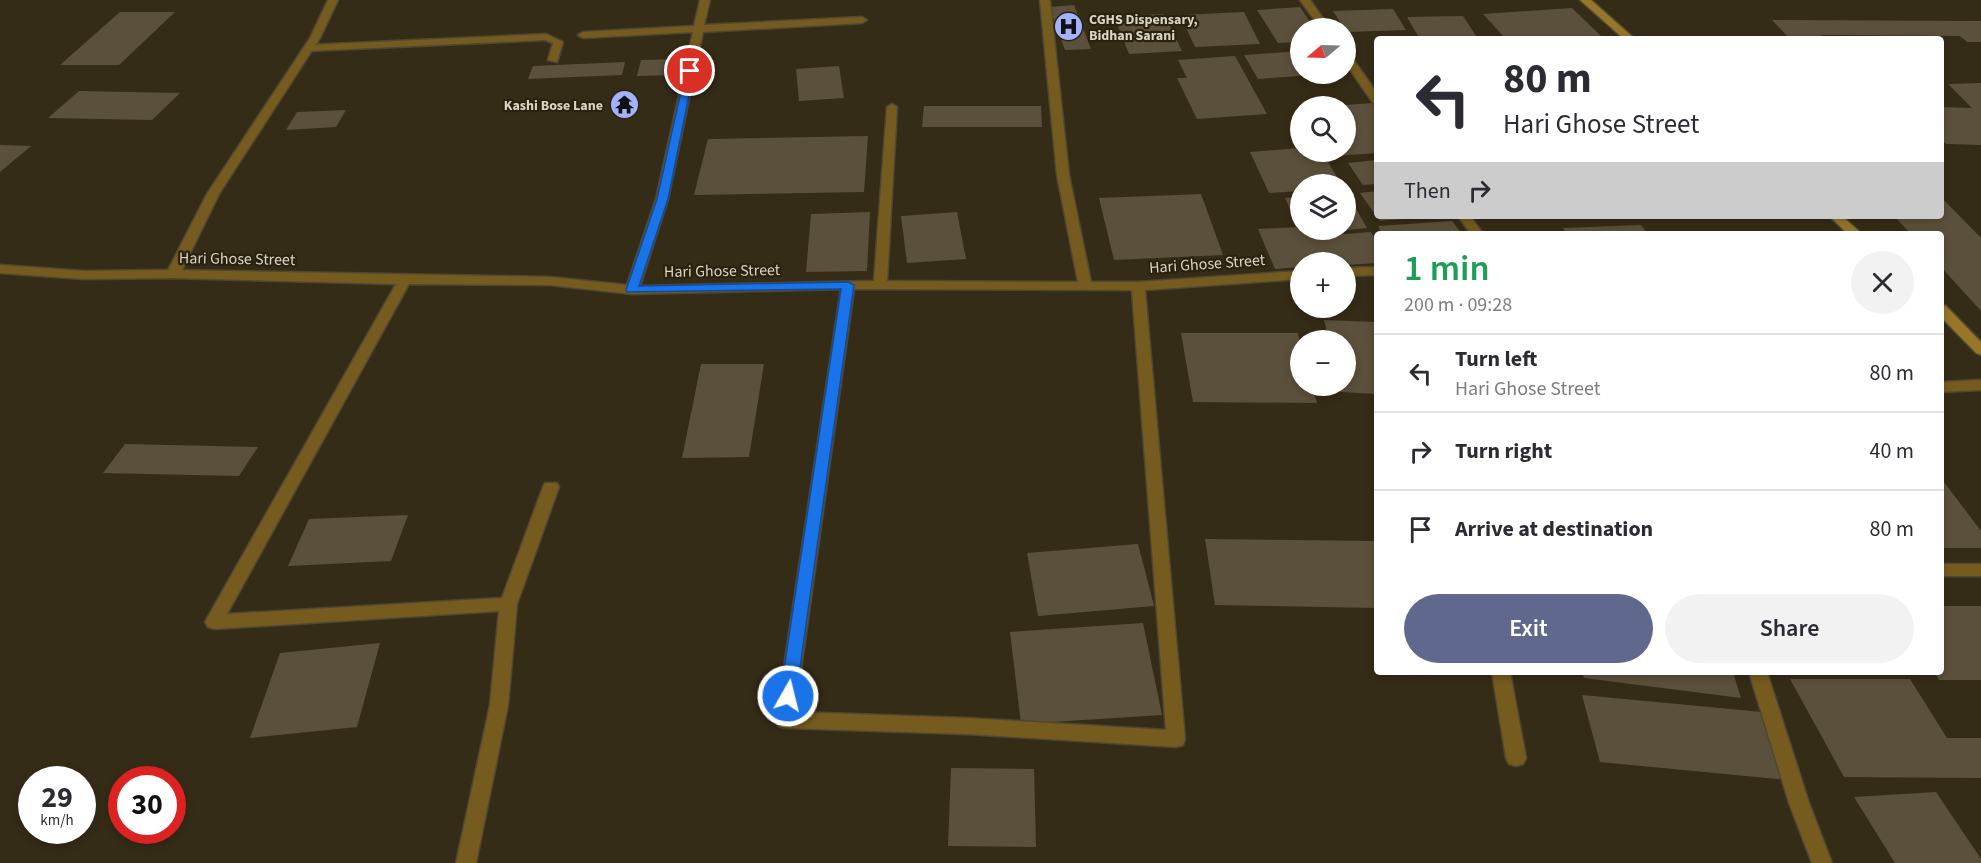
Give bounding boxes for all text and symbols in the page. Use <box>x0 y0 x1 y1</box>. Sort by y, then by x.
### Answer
place label: CGHS Dispensary, Bidhan Sarani <box>1089 10 1198 46</box>
hospital icon: CGHS Dispensary, Bidhan Sarani <box>1052 11 1084 43</box>
north arrow <box>1290 18 1356 84</box>
map controls <box>1290 18 1356 396</box>
pin <box>664 45 715 96</box>
text: 80 m <box>1503 49 1592 109</box>
icon: arrive <box>673 54 706 87</box>
icon: left <box>1404 60 1482 138</box>
temple icon: Kashi Bose Lane <box>608 89 640 121</box>
place label: Kashi Bose Lane <box>504 96 603 116</box>
button: search <box>1290 96 1356 162</box>
text: Hari Ghose Street <box>1503 105 1699 144</box>
button: layers <box>1290 174 1356 240</box>
icon: right <box>1463 174 1496 207</box>
text: Then <box>1404 175 1451 207</box>
text: 1 min <box>1404 243 1490 294</box>
street label: Hari Ghose Street <box>179 247 296 271</box>
street label: Hari Ghose Street <box>1148 249 1266 279</box>
button: close <box>1851 251 1914 314</box>
button: + <box>1290 252 1356 318</box>
street label: Hari Ghose Street <box>664 259 781 283</box>
text: 200 m · 09:28 <box>1404 291 1512 319</box>
button: − <box>1290 330 1356 396</box>
text: Turn left <box>1455 343 1537 375</box>
icon: left <box>1404 357 1437 390</box>
text: 80 m <box>1869 357 1914 389</box>
text: Hari Ghose Street <box>1455 375 1600 403</box>
icon: right <box>1404 435 1437 468</box>
text: Turn right <box>1455 435 1552 467</box>
text: 40 m <box>1869 435 1914 467</box>
icon: arrive <box>1404 513 1437 546</box>
text: Arrive at destination <box>1455 513 1653 545</box>
text: 80 m <box>1869 513 1914 545</box>
button: Exit <box>1404 594 1653 663</box>
button: Share <box>1665 594 1914 663</box>
position arrow <box>756 664 820 728</box>
speed limit sign: 30 <box>108 766 186 844</box>
text: 29 <box>41 776 73 819</box>
text: km/h <box>40 810 74 831</box>

